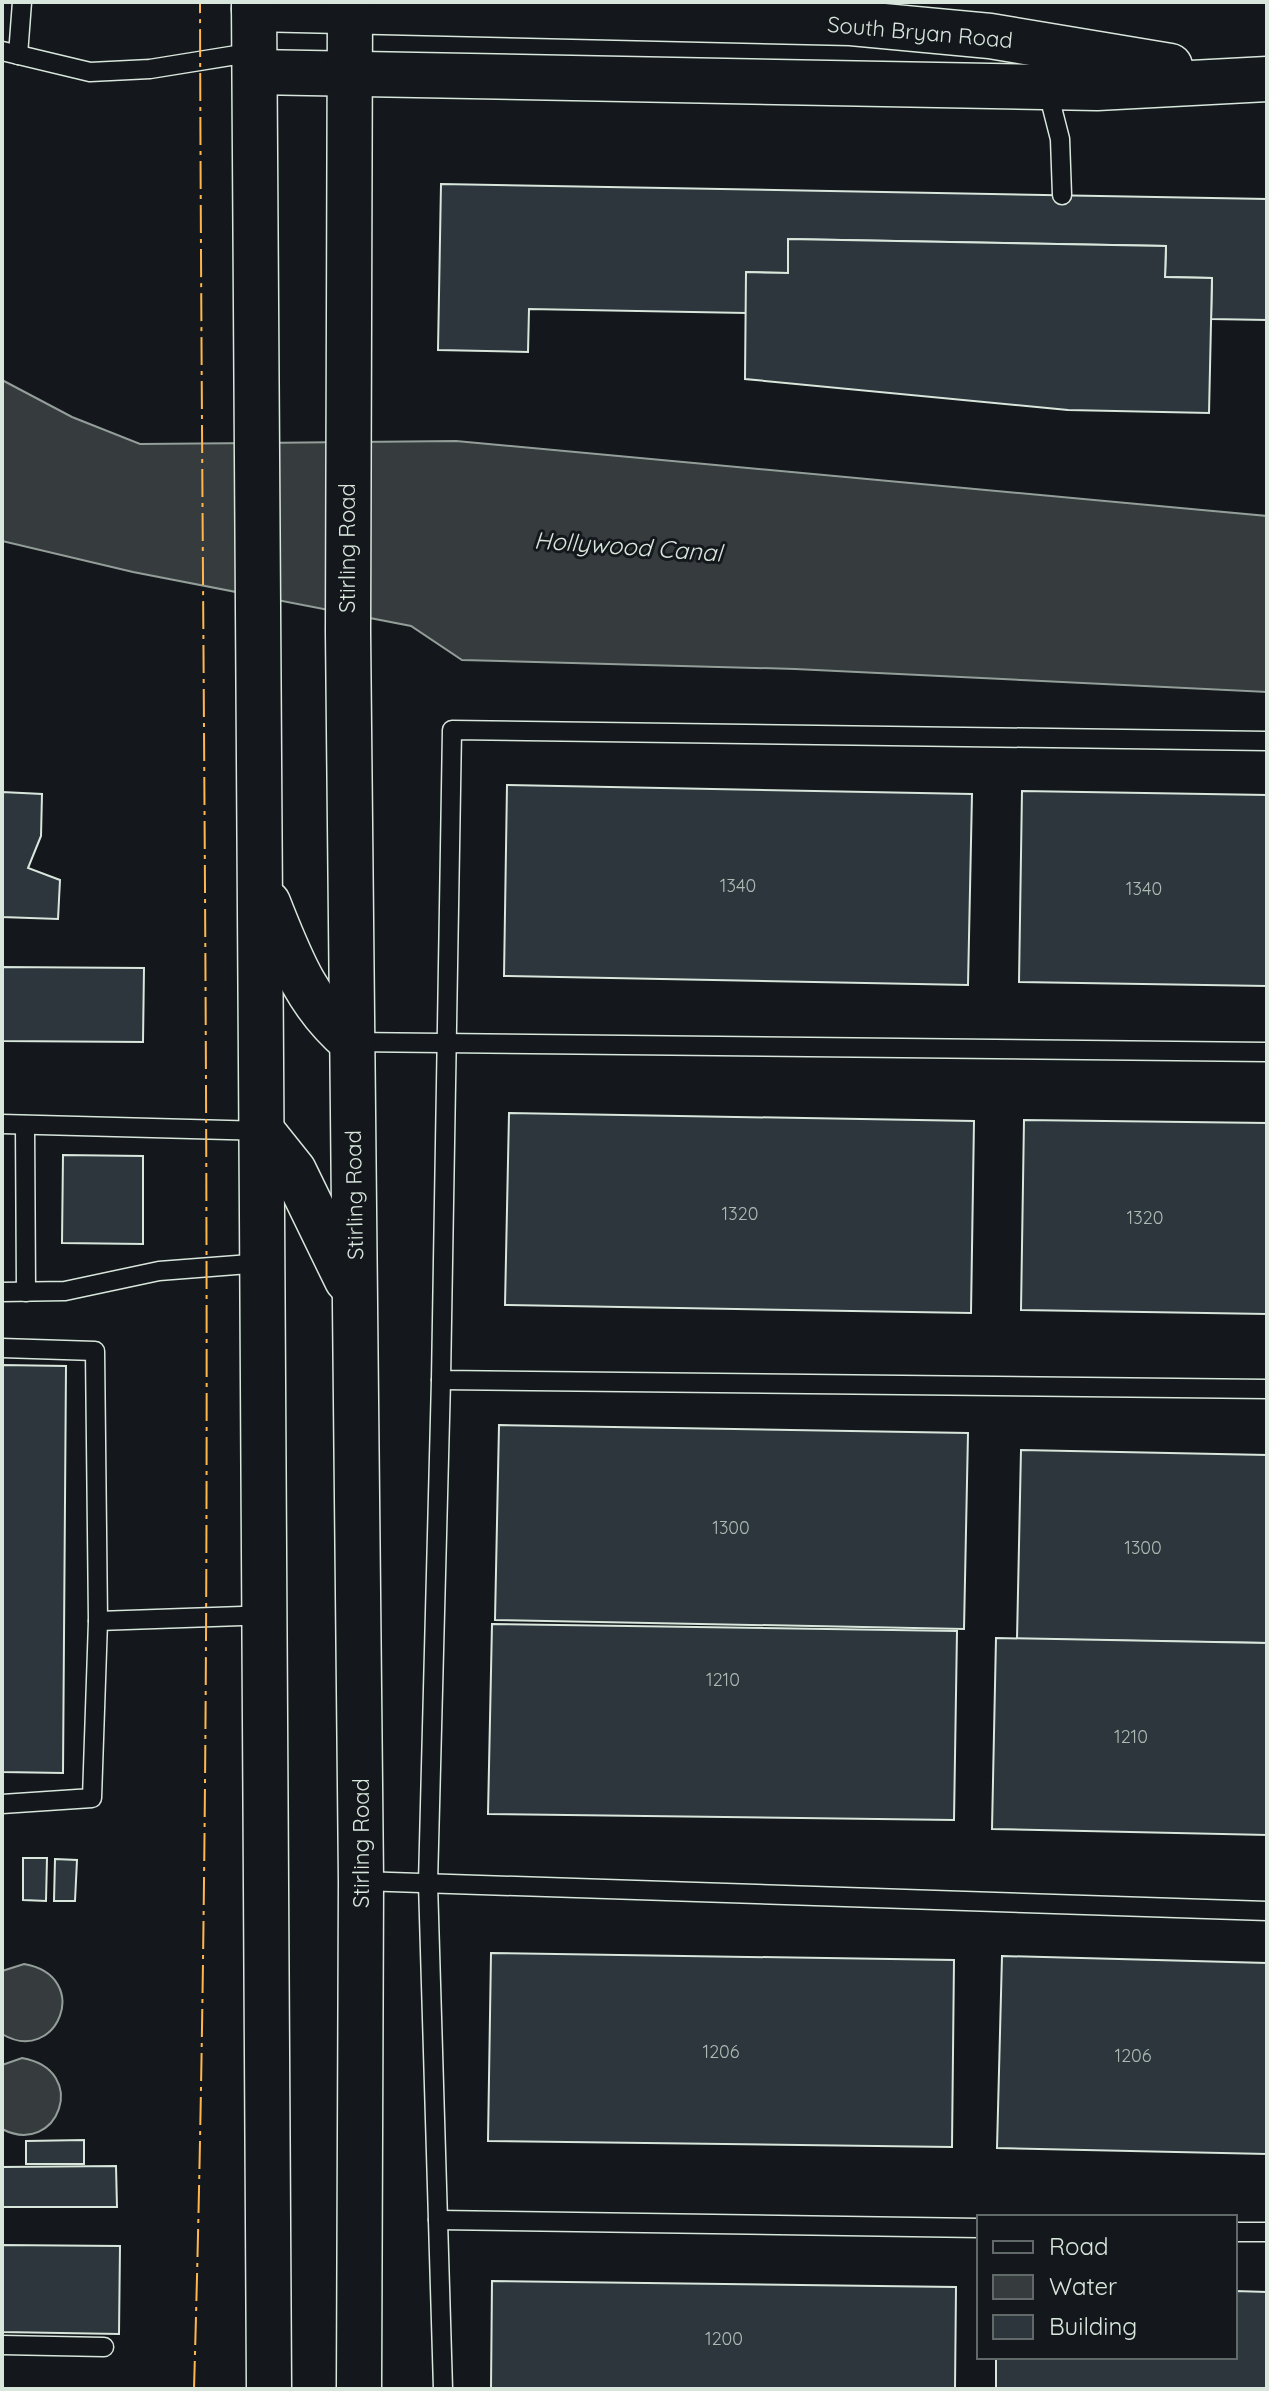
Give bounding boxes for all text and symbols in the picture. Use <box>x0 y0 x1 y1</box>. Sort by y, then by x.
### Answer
street label: South Bryan Road <box>826 10 1014 54</box>
street label: Stirling Road <box>333 483 361 613</box>
water label: Hollywood Canal <box>533 524 725 568</box>
house number: 1340 <box>720 874 756 897</box>
house number: 1340 <box>1126 877 1162 900</box>
street label: Stirling Road <box>339 1130 369 1260</box>
house number: 1320 <box>722 1202 758 1225</box>
house number: 1320 <box>1127 1206 1163 1229</box>
house number: 1300 <box>712 1516 750 1539</box>
house number: 1300 <box>1124 1536 1162 1559</box>
house number: 1210 <box>706 1668 740 1691</box>
house number: 1210 <box>1114 1725 1148 1748</box>
street label: Stirling Road <box>347 1778 375 1908</box>
house number: 1206 <box>702 2040 740 2063</box>
house number: 1206 <box>1114 2044 1152 2067</box>
legend <box>977 2215 1237 2359</box>
text: Road <box>1049 2231 1109 2261</box>
text: Water <box>1049 2271 1117 2301</box>
text: Building <box>1049 2311 1137 2341</box>
house number: 1200 <box>705 2327 743 2350</box>

